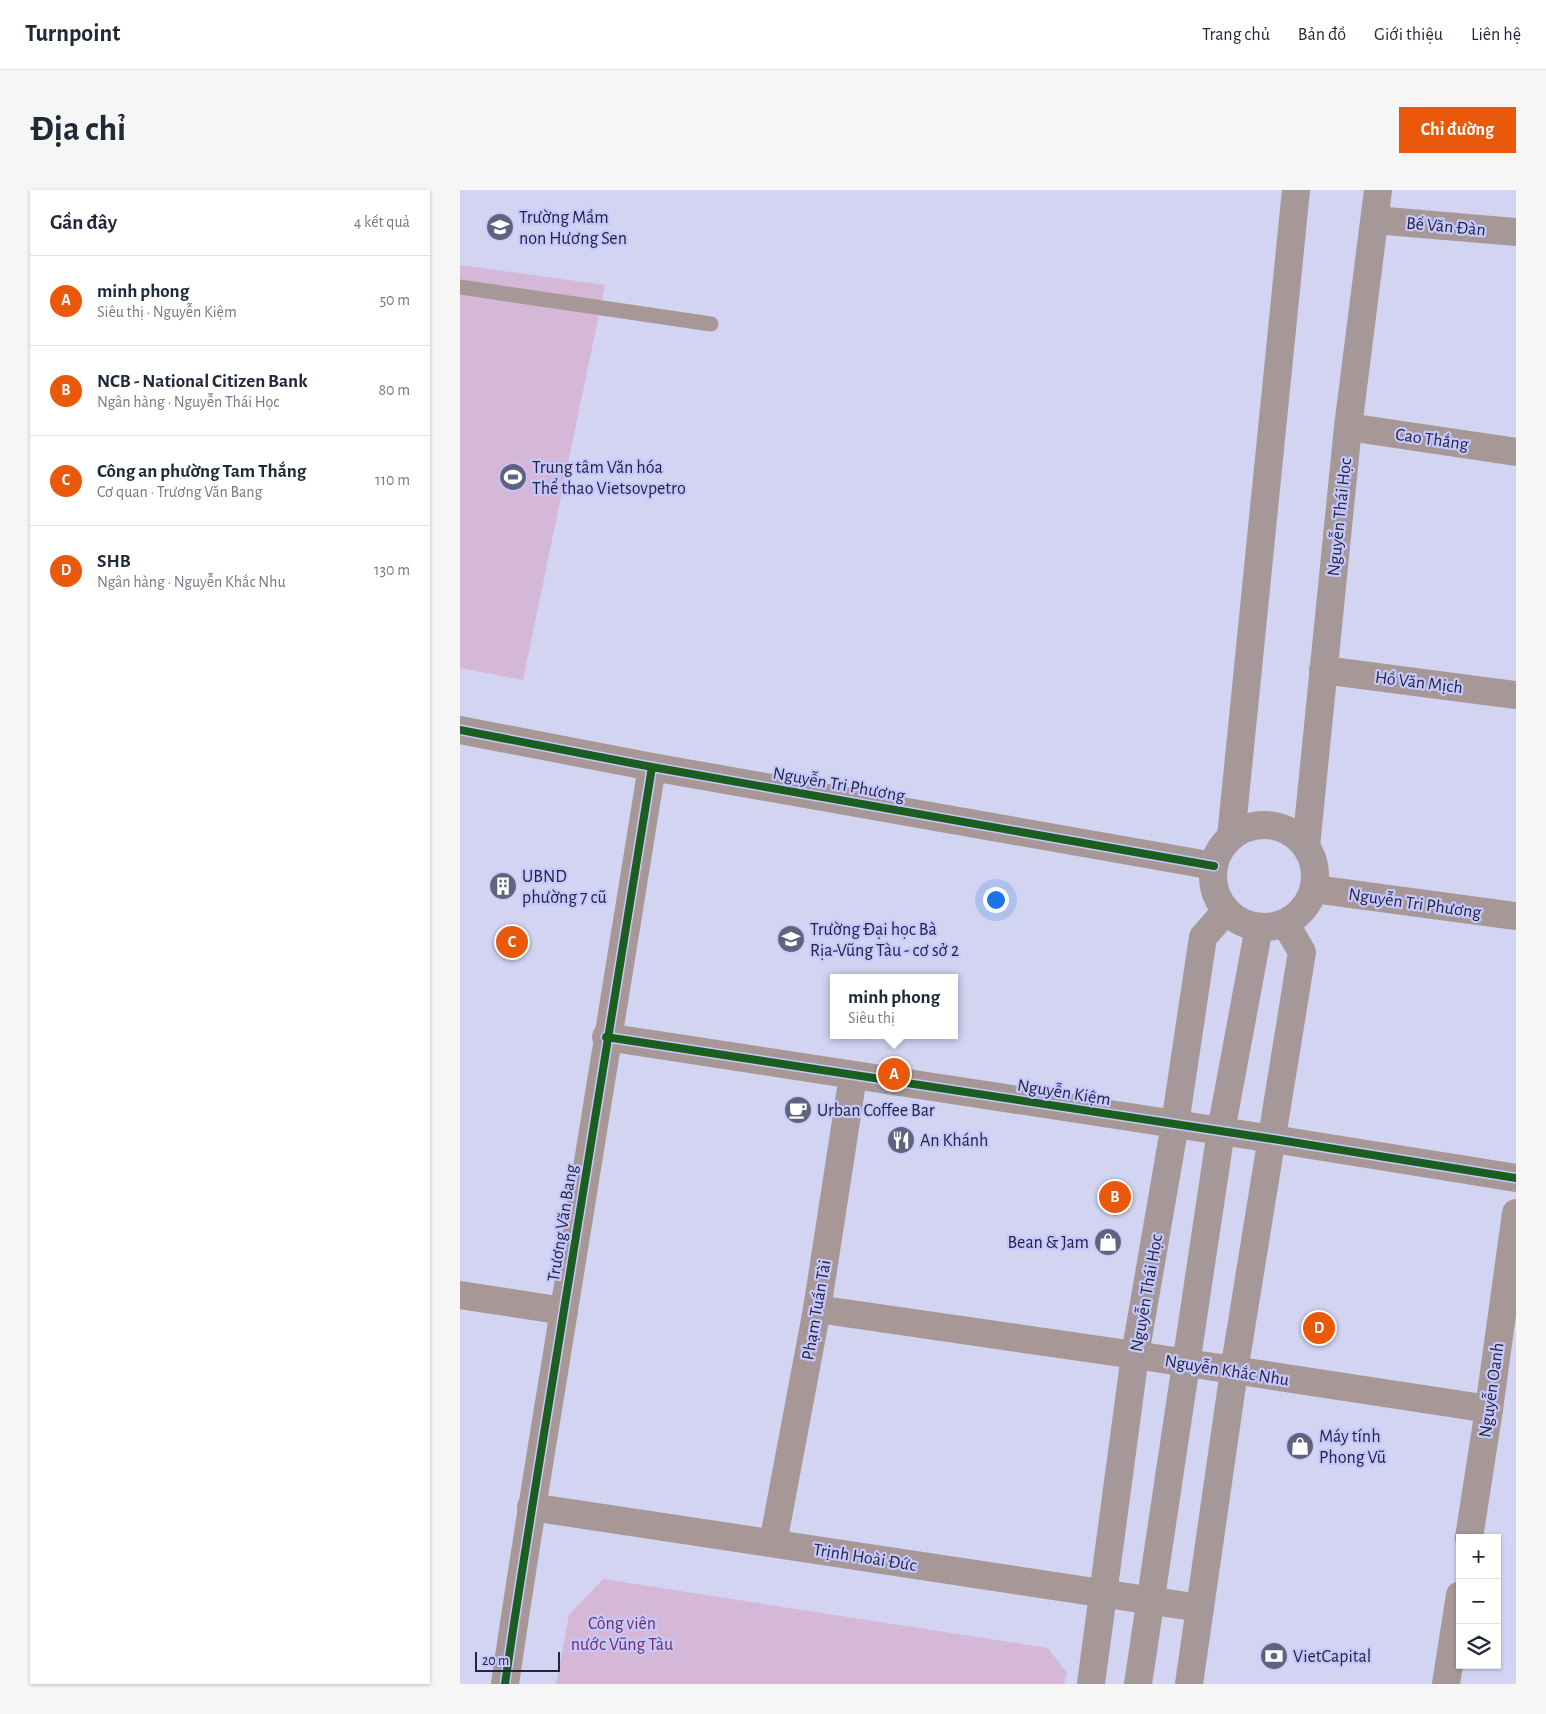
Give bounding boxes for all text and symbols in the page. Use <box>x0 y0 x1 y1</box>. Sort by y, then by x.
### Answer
text: Turnpoint <box>25 22 120 46</box>
text: Trang chủ <box>1202 26 1270 44</box>
text: Bản đồ <box>1298 26 1346 44</box>
text: Giới thiệu <box>1374 26 1443 44</box>
text: Liên hệ <box>1471 26 1521 44</box>
button: Chỉ đường <box>1399 107 1516 153</box>
text: Địa chỉ <box>30 112 126 147</box>
place label: Trường Mầm non Hương Sen <box>519 208 627 248</box>
text: Gần đây <box>50 212 117 233</box>
school or university icon: Trường Mầm non Hương Sen <box>485 212 515 242</box>
text: 4 kết quả <box>354 214 410 230</box>
street label: Bế Văn Đàn <box>1405 214 1487 239</box>
text: minh phong <box>97 282 189 301</box>
text: A <box>61 292 71 308</box>
text: 50 m <box>379 292 410 308</box>
text: Siêu thị · Nguyễn Kiệm <box>97 304 237 320</box>
text: NCB - National Citizen Bank <box>97 372 308 391</box>
text: B <box>61 382 71 398</box>
text: 80 m <box>379 382 410 398</box>
text: Ngân hàng · Nguyễn Thái Học <box>97 394 279 410</box>
street label: Cao Thắng <box>1394 425 1470 454</box>
street label: Nguyễn Thái Học <box>1323 457 1355 577</box>
place label: Trung tâm Văn hóa Thể thao Vietsovpetro <box>532 459 686 498</box>
text: Công an phường Tam Thắng <box>97 462 306 481</box>
sports icon: Trung tâm Văn hóa Thể thao Vietsovpetro <box>498 462 528 492</box>
text: C <box>62 472 70 488</box>
text: 110 m <box>375 472 410 488</box>
text: Cơ quan · Trương Văn Bang <box>97 484 262 500</box>
text: SHB <box>97 552 131 571</box>
text: D <box>61 562 71 578</box>
text: 130 m <box>374 562 410 578</box>
text: Ngân hàng · Nguyễn Khắc Nhu <box>97 574 286 590</box>
street label: Hồ Văn Mịch <box>1374 668 1464 697</box>
street label: Nguyễn Tri Phương <box>771 763 907 806</box>
place label: UBND phường 7 cũ <box>522 868 607 907</box>
building icon: UBND phường 7 cũ <box>488 871 518 901</box>
street label: Nguyễn Tri Phương <box>1347 884 1483 922</box>
your location <box>983 887 1009 913</box>
place label: Trường Đại học Bà Rịa-Vũng Tàu - cơ sở 2 <box>810 921 959 960</box>
pin: C <box>496 923 528 961</box>
school or university icon: Trường Đại học Bà Rịa-Vũng Tàu - cơ sở 2 <box>776 924 806 954</box>
popup <box>830 974 958 1039</box>
text: minh phong <box>848 988 940 1007</box>
text: Siêu thị <box>848 1010 895 1026</box>
pin: A <box>878 1055 910 1093</box>
street label: Nguyễn Kiệm <box>1016 1075 1112 1109</box>
cafe icon: Urban Coffee Bar <box>783 1095 813 1125</box>
place label: Urban Coffee Bar <box>817 1102 935 1120</box>
restaurant icon: An Khánh <box>886 1125 916 1155</box>
place label: An Khánh <box>920 1132 988 1150</box>
street label: Trương Văn Bang <box>545 1163 581 1283</box>
pin: B <box>1099 1178 1131 1216</box>
shop icon: Bean & Jam <box>1093 1227 1123 1257</box>
street label: Nguyễn Thái Học <box>1126 1233 1166 1353</box>
place label: Bean & Jam <box>1008 1234 1089 1252</box>
street label: Phạm Tuấn Tài <box>798 1258 835 1362</box>
pin: D <box>1303 1309 1335 1347</box>
street label: Nguyễn Oanh <box>1474 1341 1508 1439</box>
street label: Nguyễn Khắc Nhu <box>1163 1350 1291 1390</box>
place label: Máy tính Phong Vũ <box>1319 1428 1386 1467</box>
shop icon: Máy tính Phong Vũ <box>1285 1431 1315 1461</box>
map controls <box>1456 1534 1501 1669</box>
button: + <box>1456 1534 1501 1579</box>
street label: Trịnh Hoài Đức <box>812 1541 918 1575</box>
button: − <box>1456 1579 1501 1624</box>
park label: Công viên nước Vũng Tàu <box>571 1615 673 1654</box>
button: layers <box>1456 1624 1501 1669</box>
bank icon: VietCapital <box>1259 1641 1289 1671</box>
place label: VietCapital <box>1293 1648 1371 1666</box>
scale bar <box>475 1649 560 1672</box>
text: 20 m <box>482 1654 509 1668</box>

